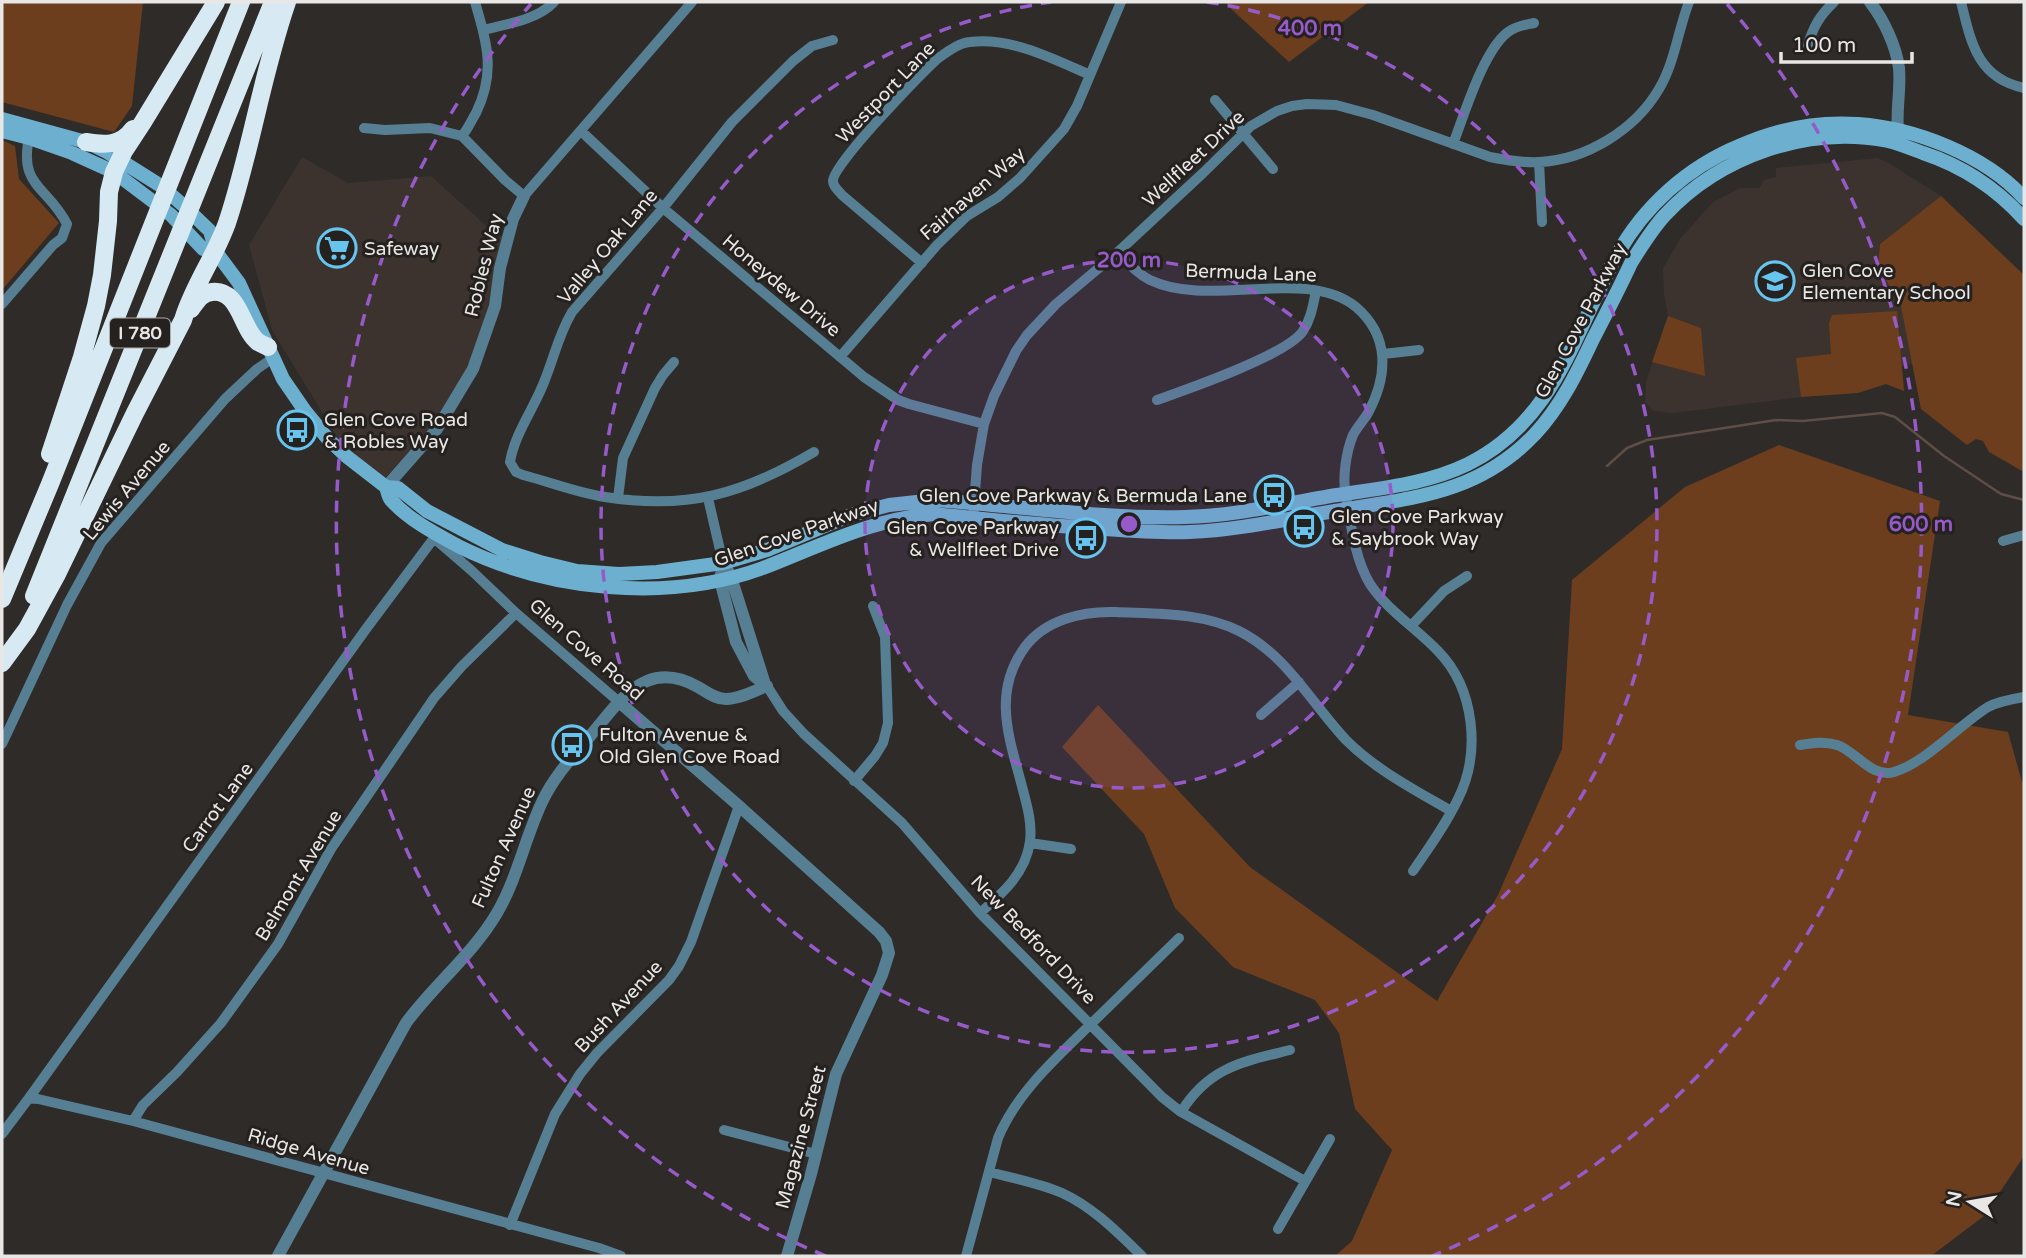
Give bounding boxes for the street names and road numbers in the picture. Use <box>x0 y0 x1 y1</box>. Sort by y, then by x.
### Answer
street label: Westport Lane <box>832 37 940 148</box>
street label: Wellfleet Drive <box>1138 106 1249 212</box>
street label: Fairhaven Way <box>916 142 1029 245</box>
street label: Valley Oak Lane <box>553 185 662 309</box>
street label: Robles Way <box>461 211 507 319</box>
street label: Honeydew Drive <box>718 230 845 342</box>
street label: Glen Cove Parkway <box>1531 239 1631 402</box>
street label: Bermuda Lane <box>1185 260 1317 286</box>
road number: I 780 <box>110 318 170 348</box>
street label: Lewis Avenue <box>79 436 175 545</box>
street label: Glen Cove Parkway <box>711 494 881 571</box>
street label: Glen Cove Road <box>525 594 648 705</box>
street label: Carrot Lane <box>178 758 258 857</box>
street label: Fulton Avenue <box>467 783 540 911</box>
street label: Belmont Avenue <box>251 806 347 945</box>
street label: New Bedford Drive <box>966 871 1100 1009</box>
street label: Bush Avenue <box>570 956 667 1057</box>
street label: Magazine Street <box>771 1063 831 1211</box>
street label: Ridge Avenue <box>245 1124 372 1180</box>

